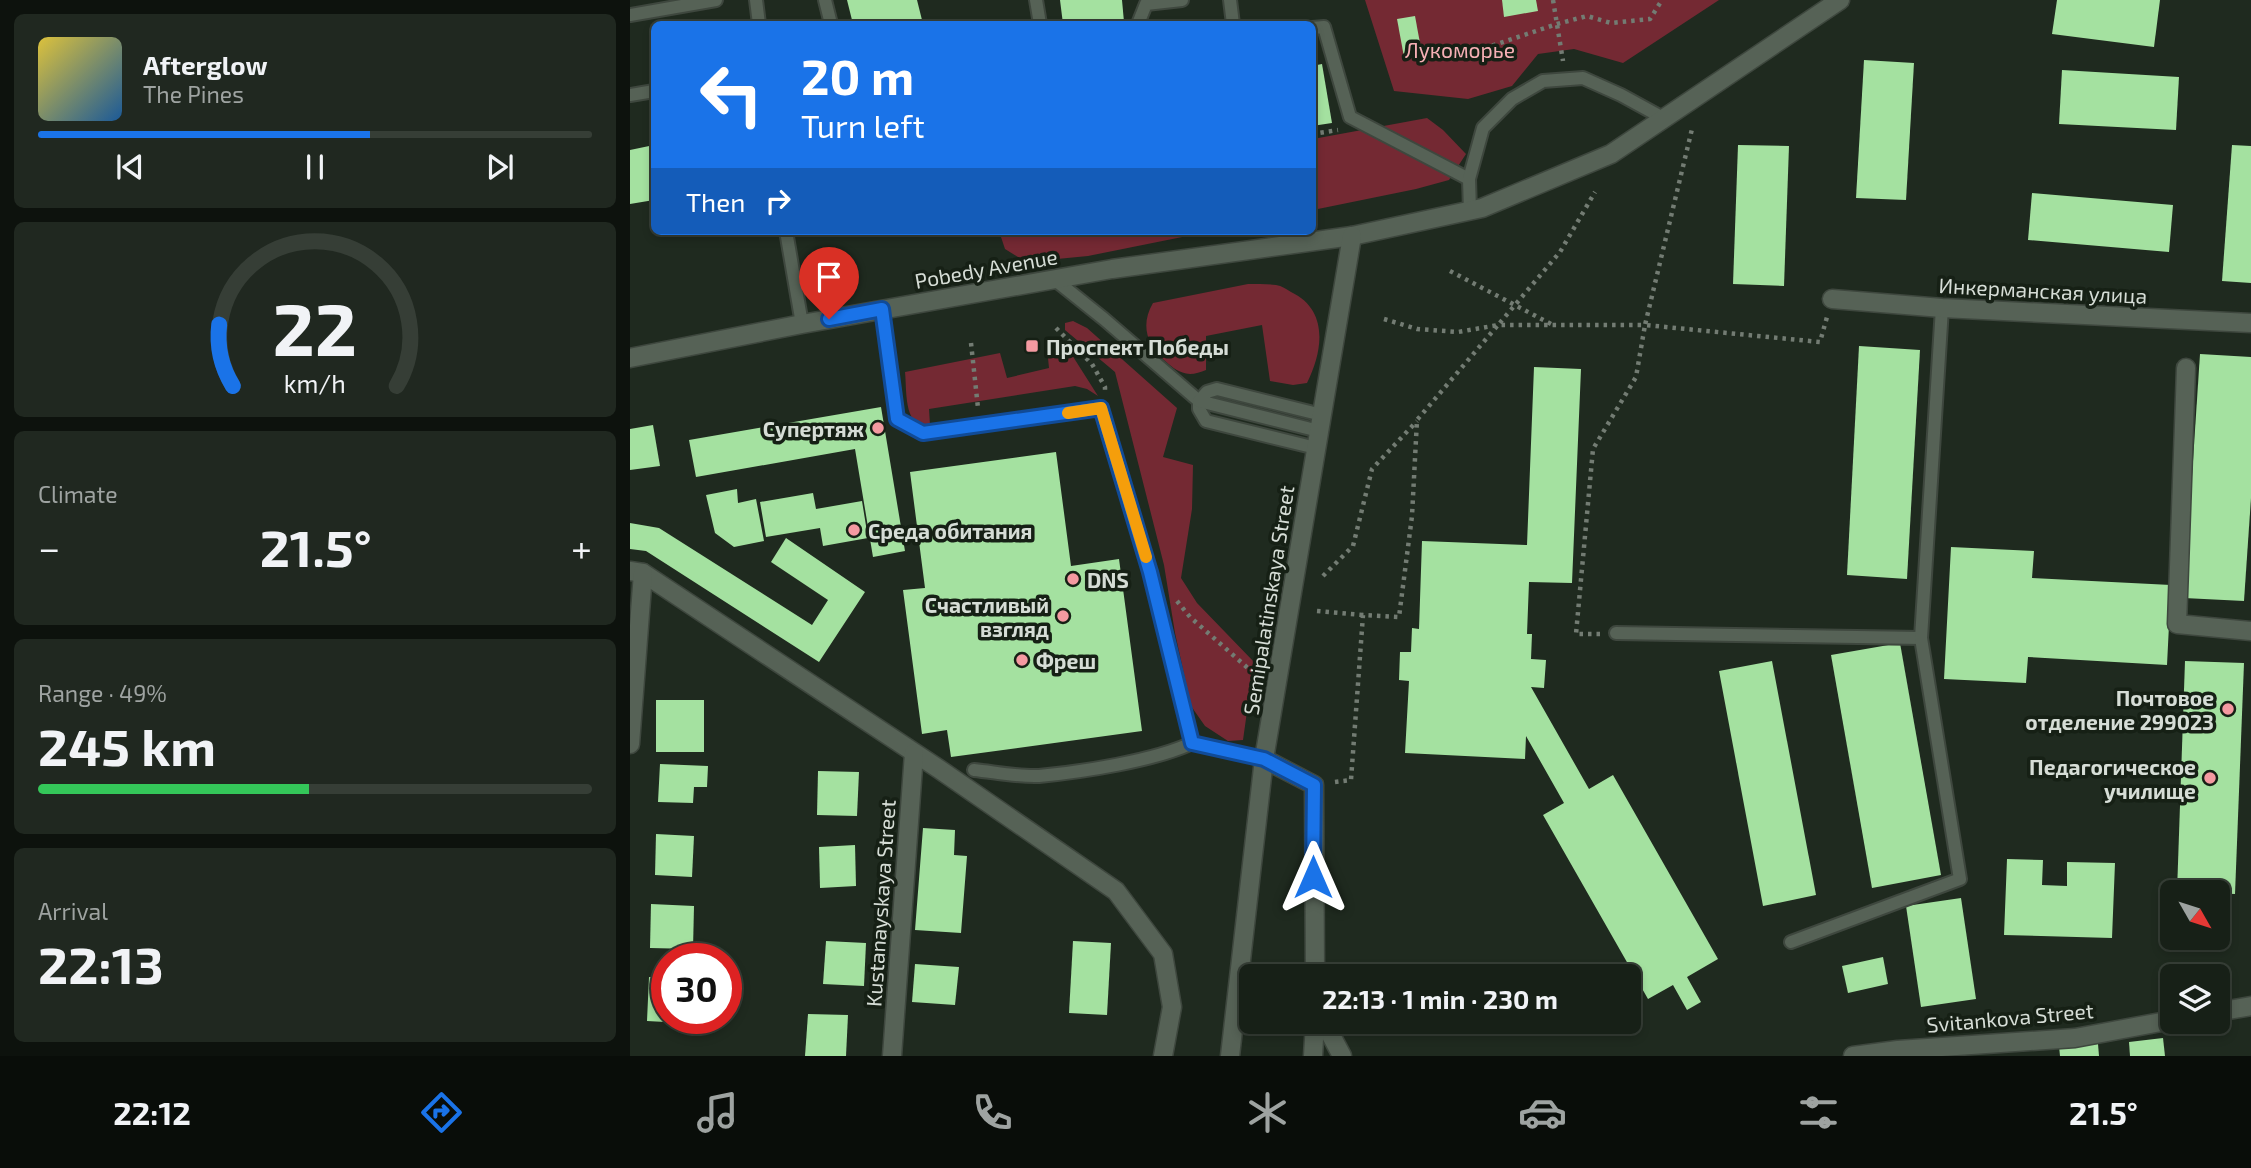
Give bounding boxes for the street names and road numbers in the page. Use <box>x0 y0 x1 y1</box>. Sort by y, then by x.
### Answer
street label: Pobedy Avenue <box>913 243 1059 293</box>
street label: Инкерманская улица <box>1938 272 2148 309</box>
street label: Semipalatinskaya Street <box>1238 483 1298 717</box>
street label: Kustanayskaya Street <box>860 798 900 1008</box>
street label: Svitankova Street <box>1925 997 2095 1037</box>

